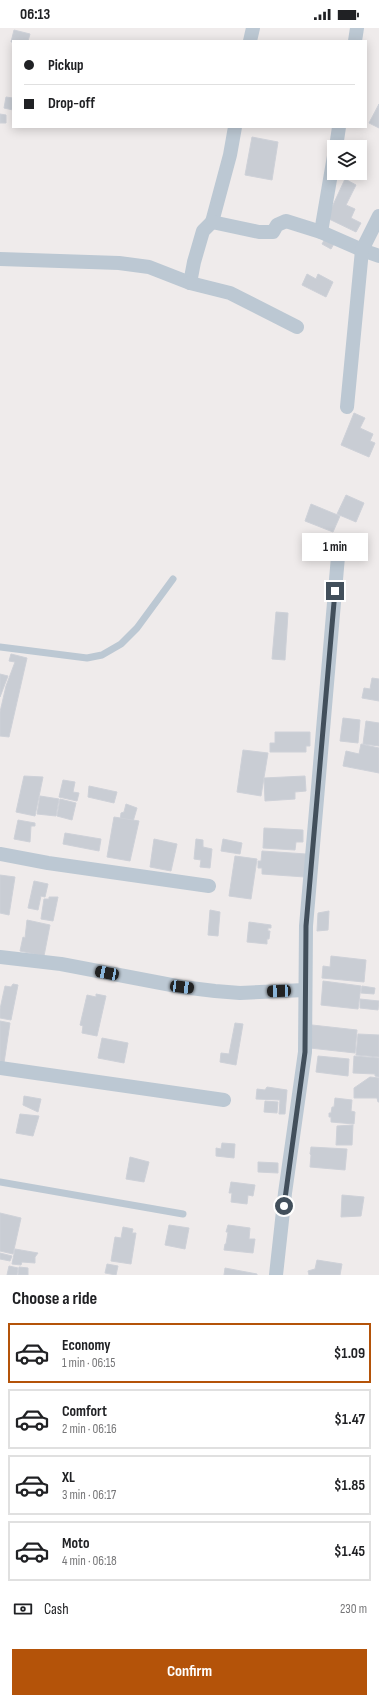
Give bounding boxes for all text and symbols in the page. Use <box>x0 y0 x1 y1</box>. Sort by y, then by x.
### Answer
text: 06:13 <box>20 5 50 24</box>
text: Pickup <box>48 56 84 75</box>
text: Drop-off <box>48 94 95 113</box>
map controls <box>327 140 367 180</box>
button: layers <box>327 140 367 180</box>
callout: 1 min <box>302 533 368 561</box>
text: 1 min <box>323 539 347 555</box>
route end <box>326 582 344 600</box>
car <box>94 965 120 981</box>
car <box>169 980 195 994</box>
car <box>267 985 291 997</box>
route start <box>275 1197 293 1215</box>
text: Choose a ride <box>12 1288 97 1309</box>
icon: car <box>14 1335 50 1371</box>
text: Economy <box>62 1336 111 1355</box>
text: $1.09 <box>334 1344 365 1363</box>
text: 1 min · 06:15 <box>62 1355 115 1371</box>
icon: car <box>14 1401 50 1437</box>
text: Comfort <box>62 1402 107 1421</box>
text: $1.47 <box>334 1410 365 1429</box>
text: 2 min · 06:16 <box>62 1421 117 1437</box>
icon: car <box>14 1467 50 1503</box>
text: XL <box>62 1468 75 1487</box>
text: $1.85 <box>334 1476 365 1495</box>
text: 3 min · 06:17 <box>62 1487 116 1503</box>
icon: car <box>14 1533 50 1569</box>
text: Moto <box>62 1534 89 1553</box>
text: $1.45 <box>334 1542 365 1561</box>
text: 4 min · 06:18 <box>62 1553 117 1569</box>
icon: cash <box>12 1598 34 1620</box>
text: Cash <box>44 1600 69 1619</box>
text: 230 m <box>340 1601 367 1617</box>
button: Confirm <box>12 1649 367 1695</box>

